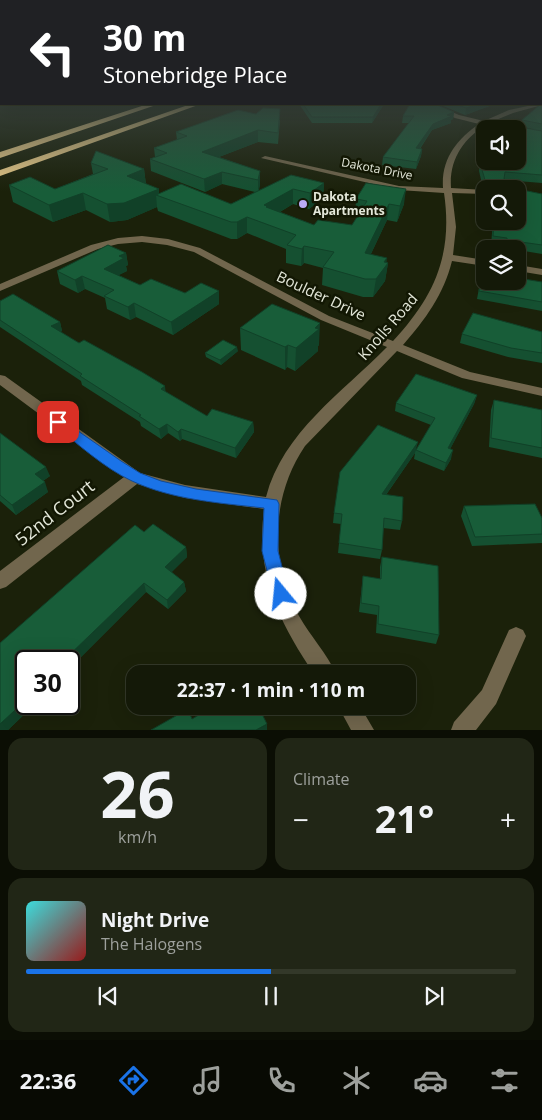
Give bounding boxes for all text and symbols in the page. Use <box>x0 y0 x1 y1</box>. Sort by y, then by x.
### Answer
text: 30 m <box>103 14 186 61</box>
icon: left <box>20 20 85 85</box>
text: Stonebridge Place <box>103 59 287 89</box>
map controls <box>476 120 526 290</box>
button: sound <box>476 120 526 170</box>
street label: Dakota Drive <box>340 153 414 184</box>
button: search <box>476 180 526 230</box>
place label: Dakota Apartments <box>313 188 385 219</box>
marker: Dakota Apartments <box>297 198 309 210</box>
button: layers <box>476 240 526 290</box>
street label: Boulder Drive <box>274 266 369 324</box>
street label: Knolls Road <box>353 289 422 364</box>
pin <box>37 401 79 443</box>
icon: arrive <box>44 408 72 436</box>
street label: 52nd Court <box>10 474 99 551</box>
position arrow <box>254 567 306 619</box>
speed limit sign: 30 <box>15 650 80 715</box>
text: 22:37 · 1 min · 110 m <box>177 677 365 703</box>
text: 26 <box>100 749 175 837</box>
text: Climate <box>293 768 350 790</box>
text: 21° <box>375 792 434 844</box>
text: − <box>293 800 309 838</box>
text: + <box>500 800 516 838</box>
text: km/h <box>118 826 157 848</box>
text: Night Drive <box>101 907 209 933</box>
text: The Halogens <box>101 933 202 955</box>
icon: previous <box>94 982 122 1010</box>
icon: pause <box>257 982 285 1010</box>
icon: next <box>420 982 448 1010</box>
icon: directions <box>116 1063 151 1098</box>
icon: music <box>190 1063 225 1098</box>
icon: phone <box>264 1063 299 1098</box>
icon: climate <box>339 1063 374 1098</box>
icon: car <box>413 1063 448 1098</box>
icon: filters <box>487 1063 522 1098</box>
text: 22:36 <box>20 1065 76 1095</box>

